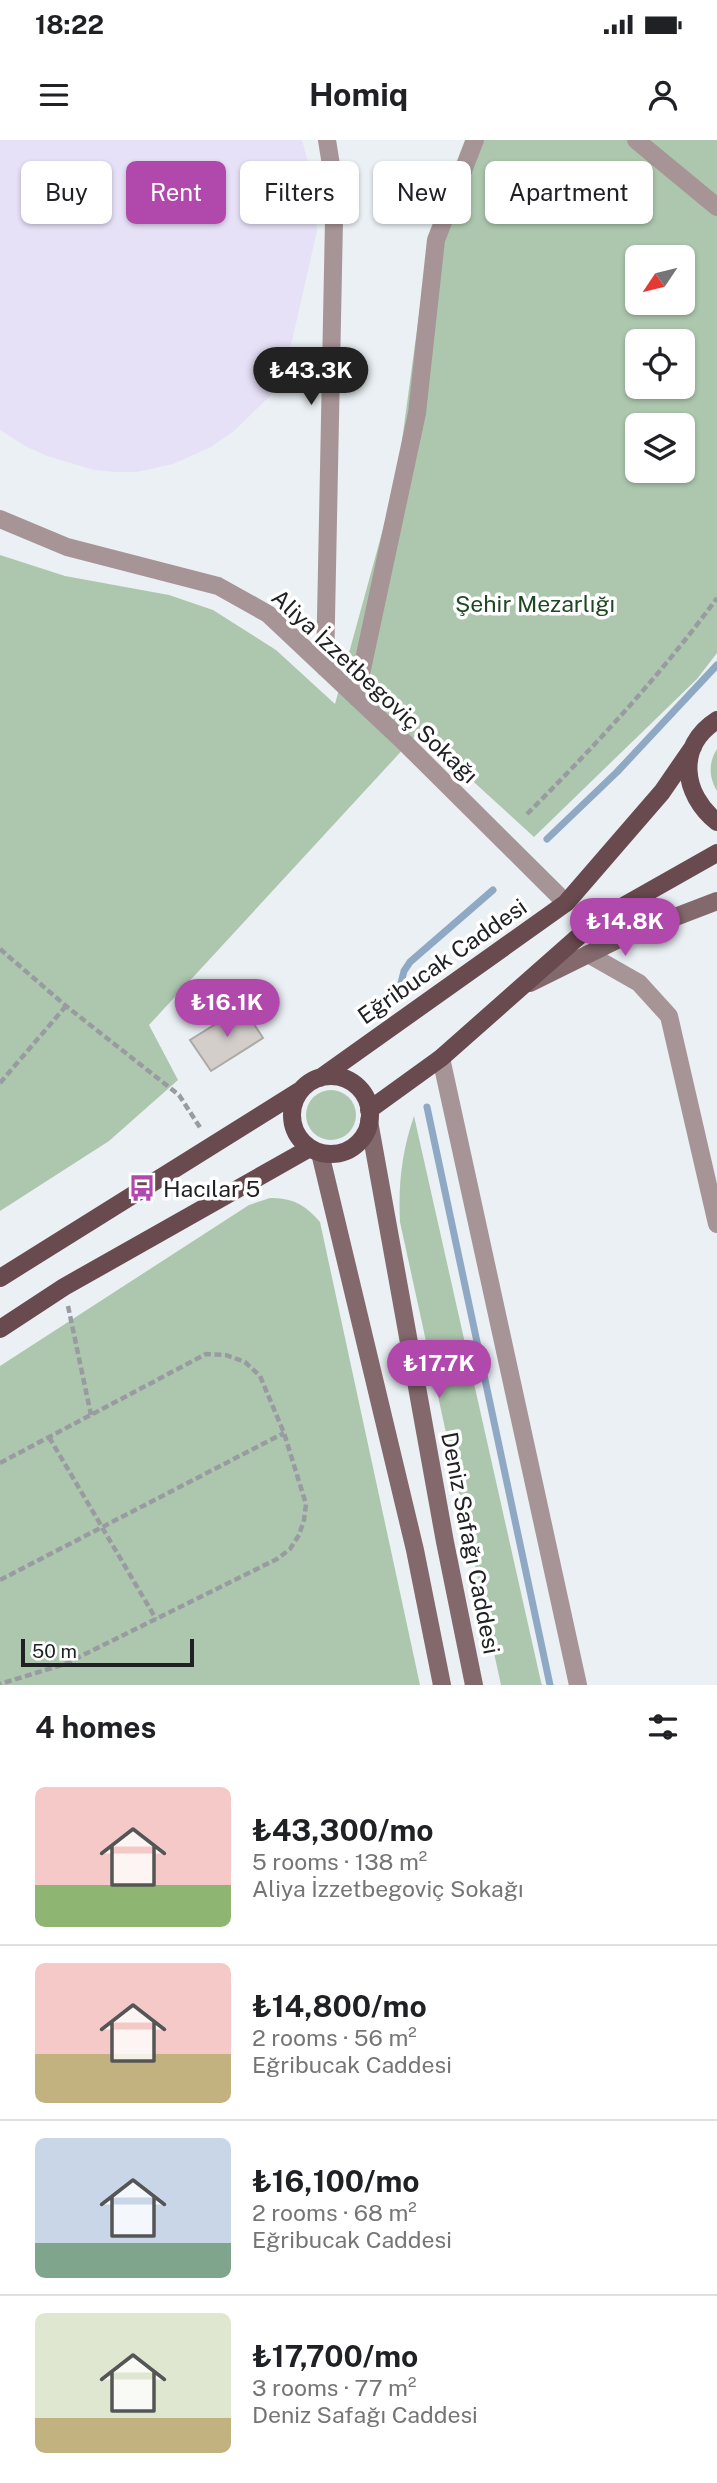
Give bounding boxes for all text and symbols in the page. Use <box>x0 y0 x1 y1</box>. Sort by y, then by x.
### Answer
text: 18:22 <box>35 9 104 40</box>
icon: menu <box>35 76 73 114</box>
text: Homiq <box>309 76 408 113</box>
icon: person <box>644 76 682 114</box>
chip: Buy <box>21 161 112 224</box>
chip: Rent <box>126 161 226 224</box>
chip: Filters <box>240 161 359 224</box>
chip: New <box>373 161 471 224</box>
chip: Apartment <box>485 161 653 224</box>
north arrow <box>625 245 695 315</box>
map controls <box>625 245 695 483</box>
button: locate <box>625 329 695 399</box>
pin: ₺43.3K <box>254 348 368 407</box>
text: ₺43.3K <box>269 356 353 383</box>
button: layers <box>625 413 695 483</box>
street label: Aliya İzzetbegoviç Sokağı <box>266 583 484 789</box>
park label: Şehir Mezarlığı <box>455 590 615 617</box>
street label: Eğribucak Caddesi <box>352 893 532 1029</box>
pin: ₺14.8K <box>568 898 682 958</box>
text: ₺14.8K <box>586 907 664 934</box>
pin: ₺16.1K <box>170 979 284 1039</box>
text: ₺16.1K <box>191 988 263 1015</box>
bus stop icon: Hacılar 5 <box>127 1173 157 1203</box>
place label: Hacılar 5 <box>163 1175 260 1202</box>
pin: ₺17.7K <box>382 1340 496 1400</box>
text: ₺17.7K <box>403 1349 475 1376</box>
street label: Deniz Safağı Caddesi <box>436 1430 506 1656</box>
scale bar <box>21 1636 194 1668</box>
text: 50 m <box>32 1640 77 1662</box>
icon: filters <box>644 1708 682 1746</box>
text: 4 homes <box>35 1709 156 1745</box>
text: ₺43,300/mo <box>252 1812 434 1848</box>
icon: home <box>91 1815 175 1899</box>
text: 5 rooms · 138 m² <box>252 1848 427 1875</box>
text: Aliya İzzetbegoviç Sokağı <box>252 1875 524 1902</box>
text: ₺14,800/mo <box>252 1988 427 2024</box>
icon: home <box>91 1991 175 2075</box>
text: 2 rooms · 56 m² <box>252 2024 417 2051</box>
text: Eğribucak Caddesi <box>252 2051 452 2078</box>
text: ₺16,100/mo <box>252 2163 420 2199</box>
icon: home <box>91 2166 175 2250</box>
text: 2 rooms · 68 m² <box>252 2199 417 2226</box>
text: Eğribucak Caddesi <box>252 2226 452 2253</box>
text: ₺17,700/mo <box>252 2338 418 2374</box>
icon: home <box>91 2341 175 2425</box>
text: 3 rooms · 77 m² <box>252 2374 416 2401</box>
text: Deniz Safağı Caddesi <box>252 2401 478 2428</box>

